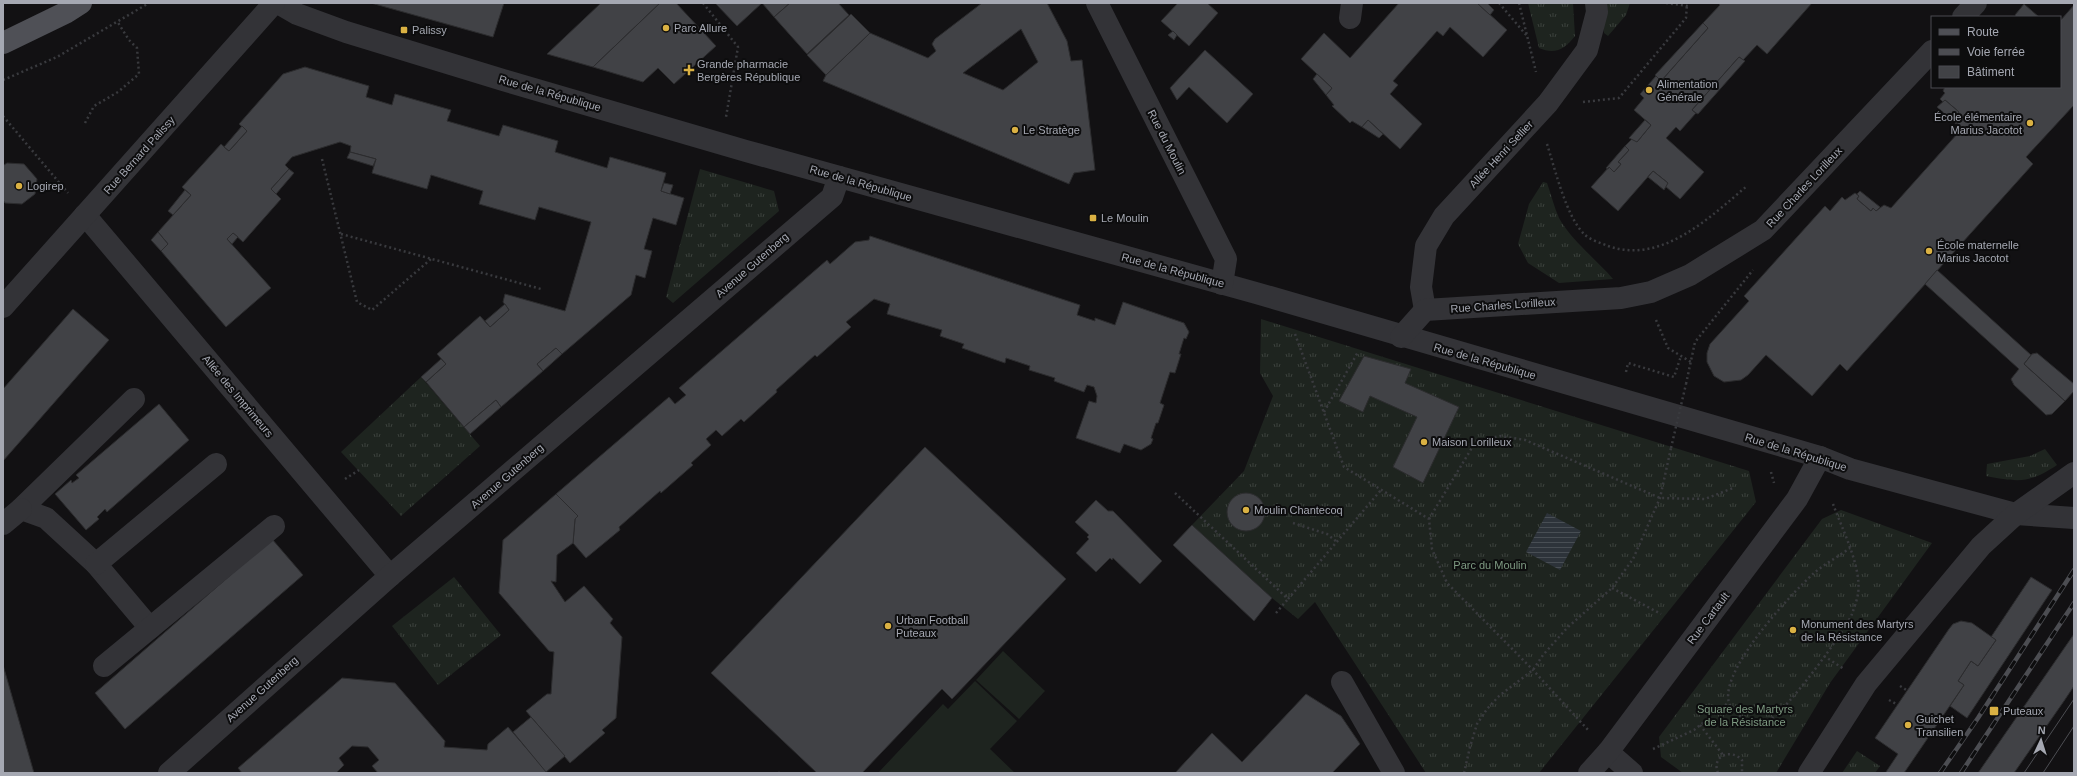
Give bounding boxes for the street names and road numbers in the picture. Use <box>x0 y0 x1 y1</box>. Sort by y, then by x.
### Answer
street label: Rue de la République <box>497 73 603 113</box>
street label: Rue du Moulin <box>1146 108 1188 176</box>
street label: Rue Bernard Palissy <box>101 113 177 196</box>
street label: Allée Henri Sellier <box>1467 118 1535 190</box>
street label: Rue Charles Lorilleux <box>1764 144 1845 230</box>
street label: Rue de la République <box>808 163 914 203</box>
street label: Avenue Gutenberg <box>713 230 791 300</box>
street label: Rue de la République <box>1120 251 1226 289</box>
street label: Rue Charles Lorilleux <box>1450 295 1556 315</box>
street label: Rue de la République <box>1432 341 1538 381</box>
street label: Allée des Imprimeurs <box>200 353 276 440</box>
street label: Rue de la République <box>1744 431 1848 473</box>
street label: Avenue Gutenberg <box>468 441 546 511</box>
street label: Rue Cartault <box>1685 590 1731 646</box>
street label: Avenue Gutenberg <box>224 654 300 724</box>

